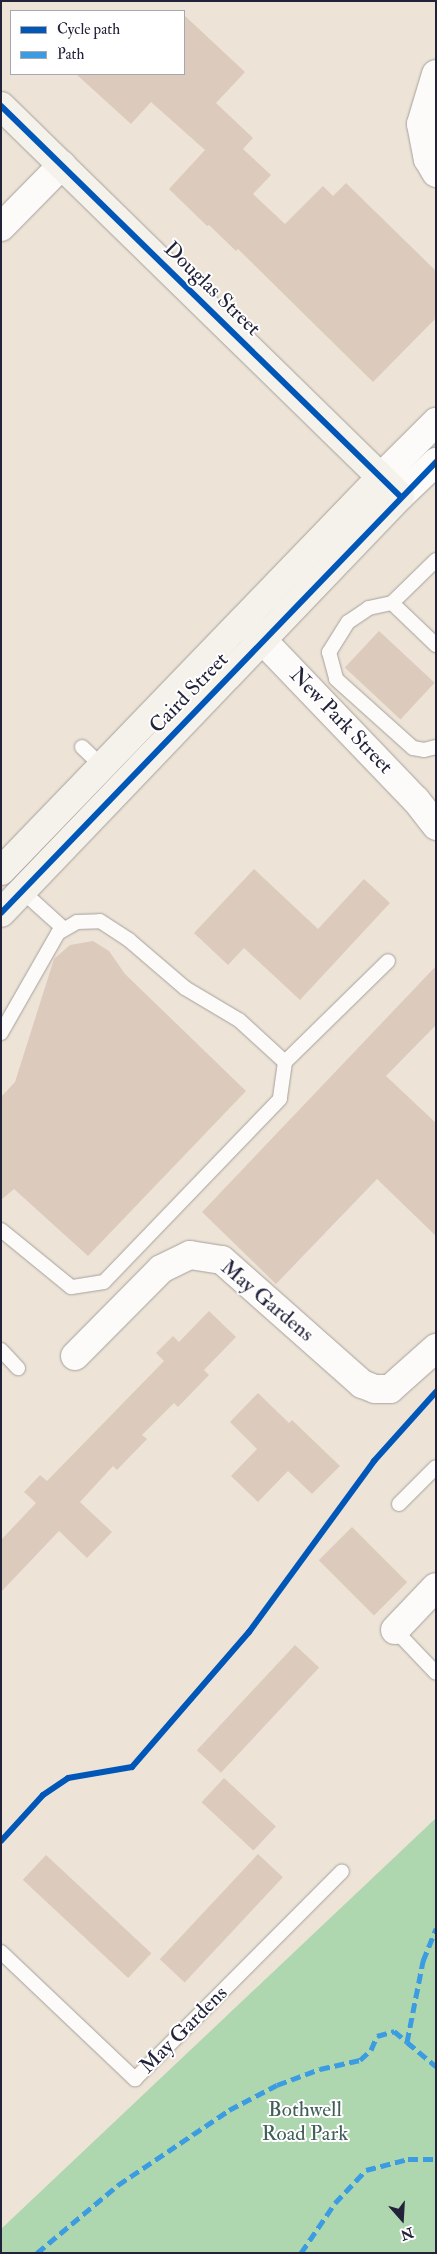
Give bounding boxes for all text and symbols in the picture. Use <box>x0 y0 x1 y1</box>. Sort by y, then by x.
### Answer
legend <box>10 10 185 75</box>
text: Cycle path <box>57 20 120 39</box>
text: Path <box>57 45 84 64</box>
street label: Douglas Street <box>158 237 266 341</box>
street label: Caird Street <box>144 647 234 739</box>
street label: New Park Street <box>284 663 398 779</box>
street label: May Gardens <box>215 1255 319 1347</box>
street label: May Gardens <box>135 1981 233 2079</box>
park label: Bothwell Road Park <box>262 2097 348 2147</box>
north arrow <box>377 2194 427 2244</box>
text: N <box>398 2224 416 2244</box>

